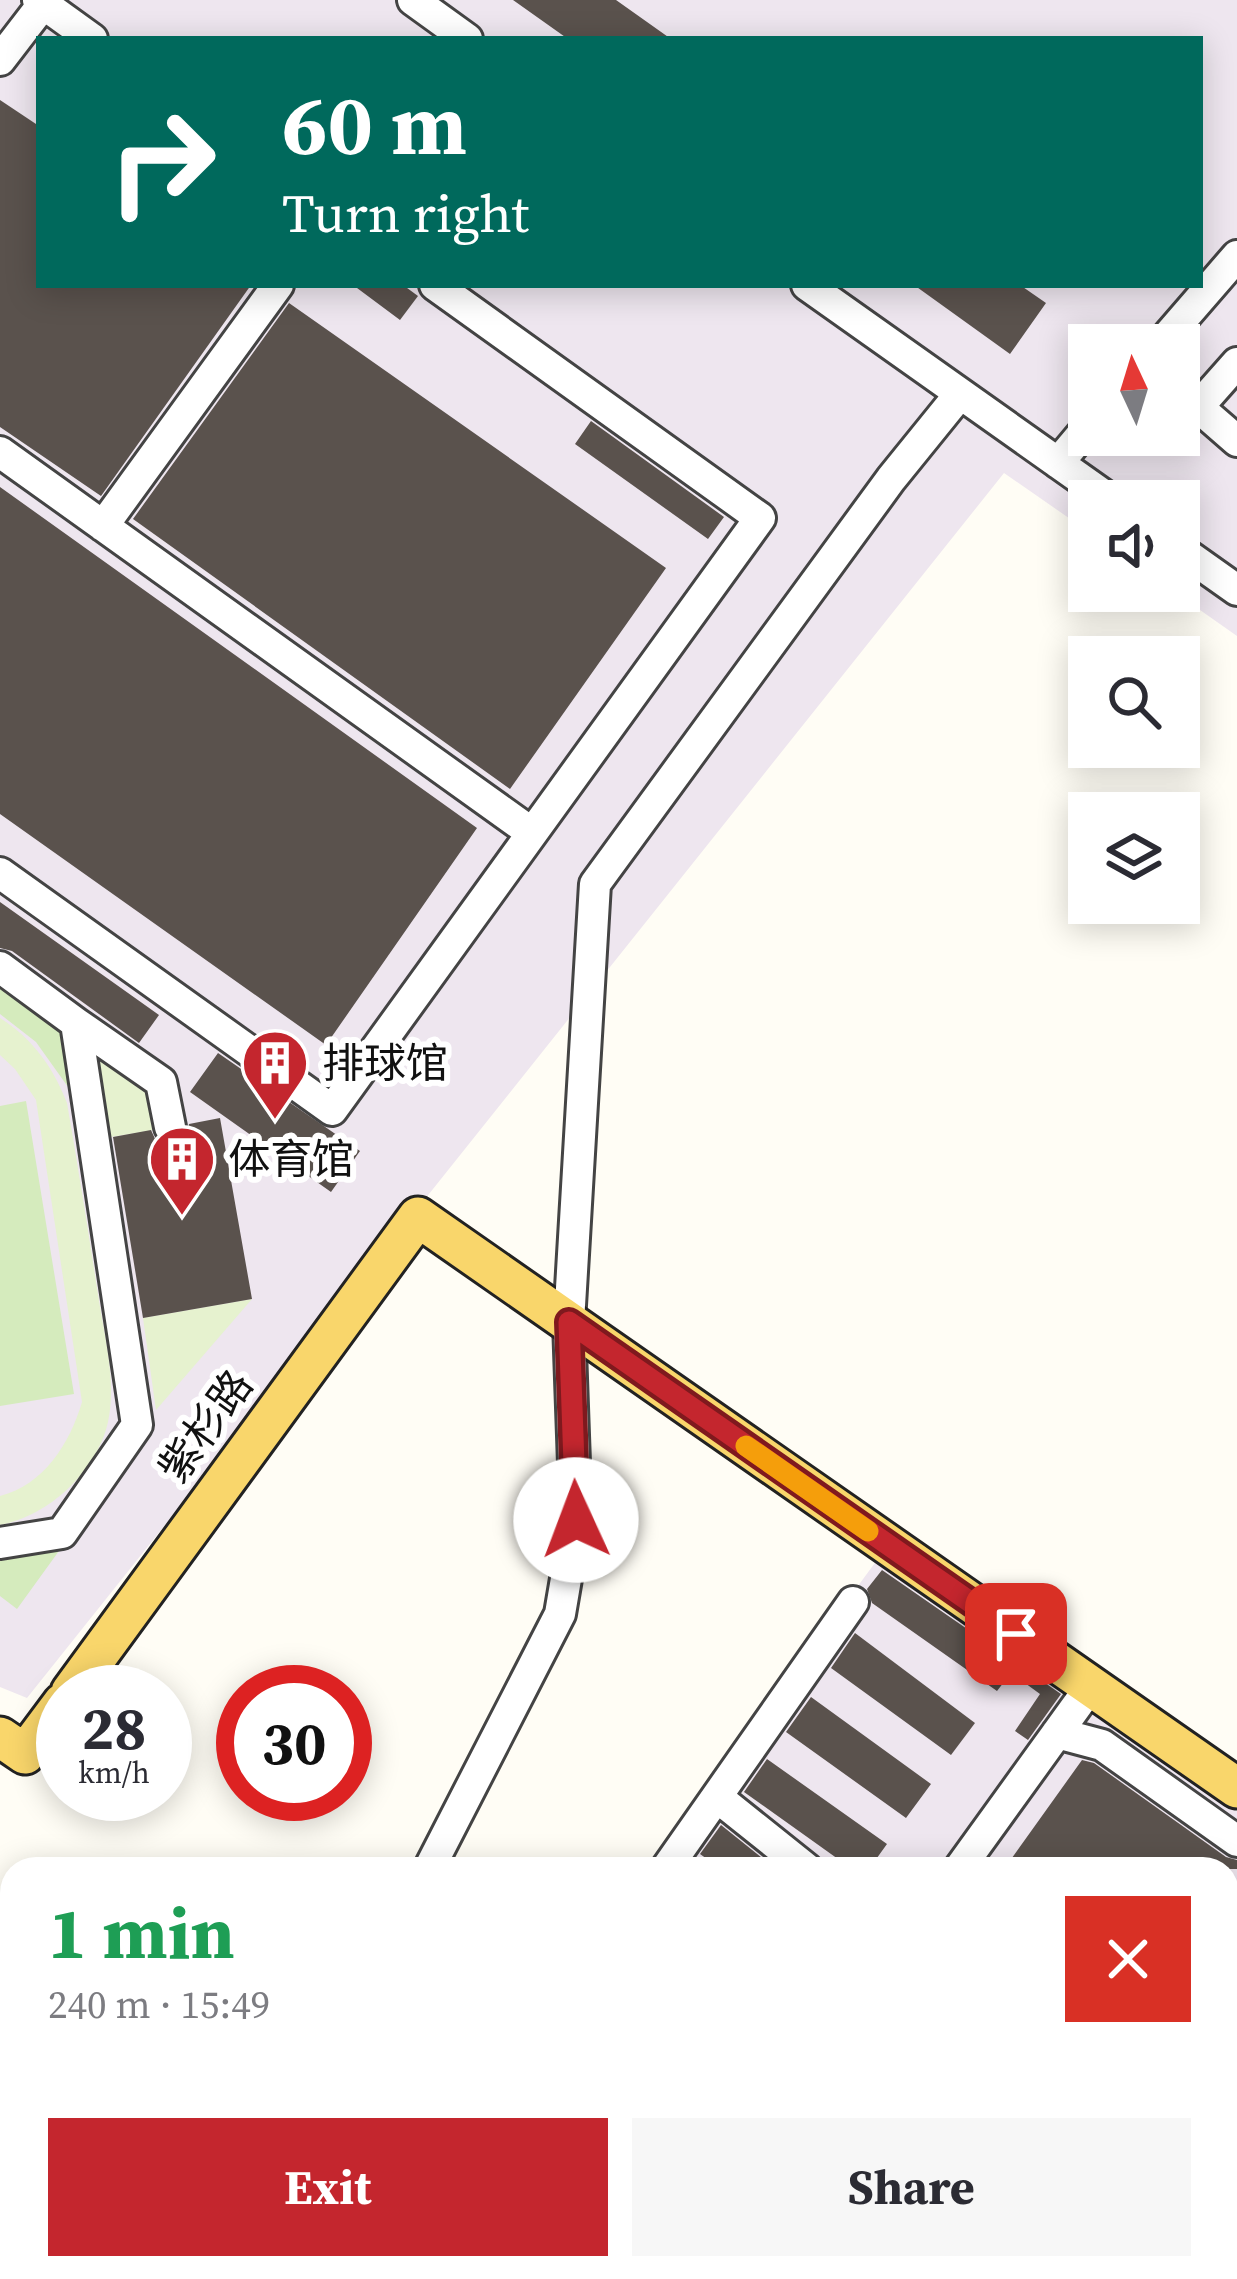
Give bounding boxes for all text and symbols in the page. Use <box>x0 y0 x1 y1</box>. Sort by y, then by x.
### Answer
text: 60 m <box>282 67 467 182</box>
icon: right <box>84 84 240 240</box>
text: Turn right <box>282 176 529 250</box>
north arrow <box>1068 324 1200 456</box>
map controls <box>1068 324 1200 924</box>
button: sound <box>1068 480 1200 612</box>
button: search <box>1068 636 1200 768</box>
button: layers <box>1068 792 1200 924</box>
building icon: 排球馆 <box>240 1028 310 1122</box>
place label: 排球馆 <box>322 1034 448 1092</box>
building icon: 体育馆 <box>147 1124 217 1218</box>
place label: 体育馆 <box>228 1130 354 1188</box>
street label: 紫杉路 <box>145 1358 265 1494</box>
position arrow <box>513 1457 639 1583</box>
pin <box>965 1583 1067 1685</box>
icon: arrive <box>983 1601 1049 1667</box>
speed limit sign: 30 <box>216 1665 372 1821</box>
text: 28 <box>81 1687 147 1769</box>
text: km/h <box>78 1752 150 1793</box>
text: 1 min <box>48 1883 235 1982</box>
button: close <box>1065 1896 1191 2022</box>
text: 240 m · 15:49 <box>48 1978 270 2031</box>
button: Exit <box>48 2118 608 2256</box>
button: Share <box>632 2118 1191 2256</box>

